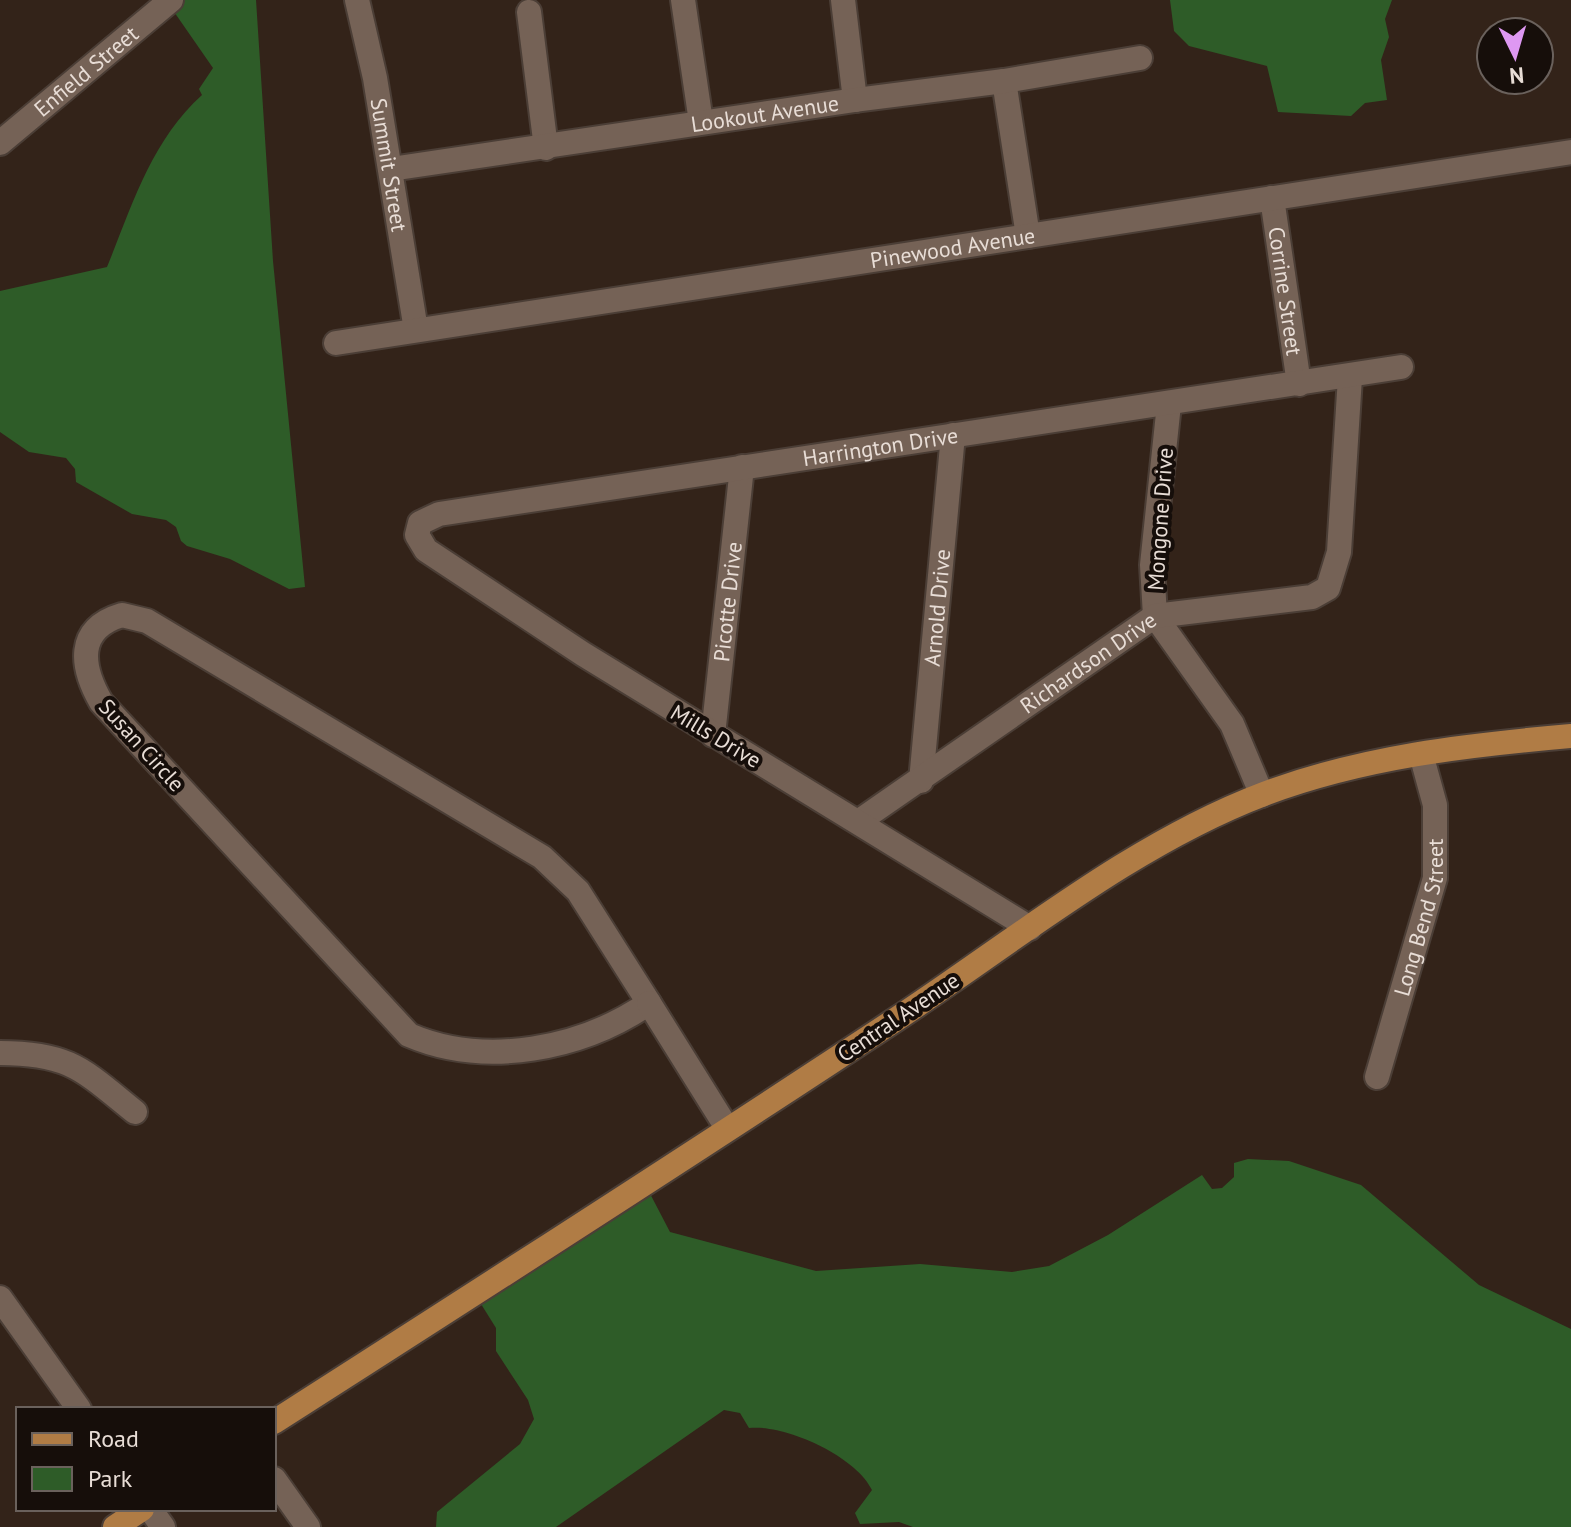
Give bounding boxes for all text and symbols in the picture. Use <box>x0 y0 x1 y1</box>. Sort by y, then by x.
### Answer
north arrow <box>1475 16 1555 96</box>
street label: Enfield Street <box>28 19 144 123</box>
text: N <box>1508 61 1525 91</box>
street label: Lookout Avenue <box>689 89 841 138</box>
street label: Summit Street <box>364 96 414 234</box>
street label: Pinewood Avenue <box>868 221 1037 274</box>
street label: Corrine Street <box>1262 225 1309 358</box>
street label: Harrington Drive <box>801 421 960 472</box>
street label: Mongone Drive <box>1141 447 1179 591</box>
street label: Picotte Drive <box>707 540 748 663</box>
street label: Arnold Drive <box>918 548 956 668</box>
street label: Richardson Drive <box>1015 605 1162 719</box>
street label: Susan Circle <box>93 693 191 797</box>
street label: Mills Drive <box>666 698 766 774</box>
street label: Long Bend Street <box>1387 838 1449 999</box>
street label: Central Avenue <box>832 966 964 1068</box>
legend <box>16 1407 276 1511</box>
text: Road <box>88 1423 139 1454</box>
text: Park <box>88 1463 133 1494</box>

